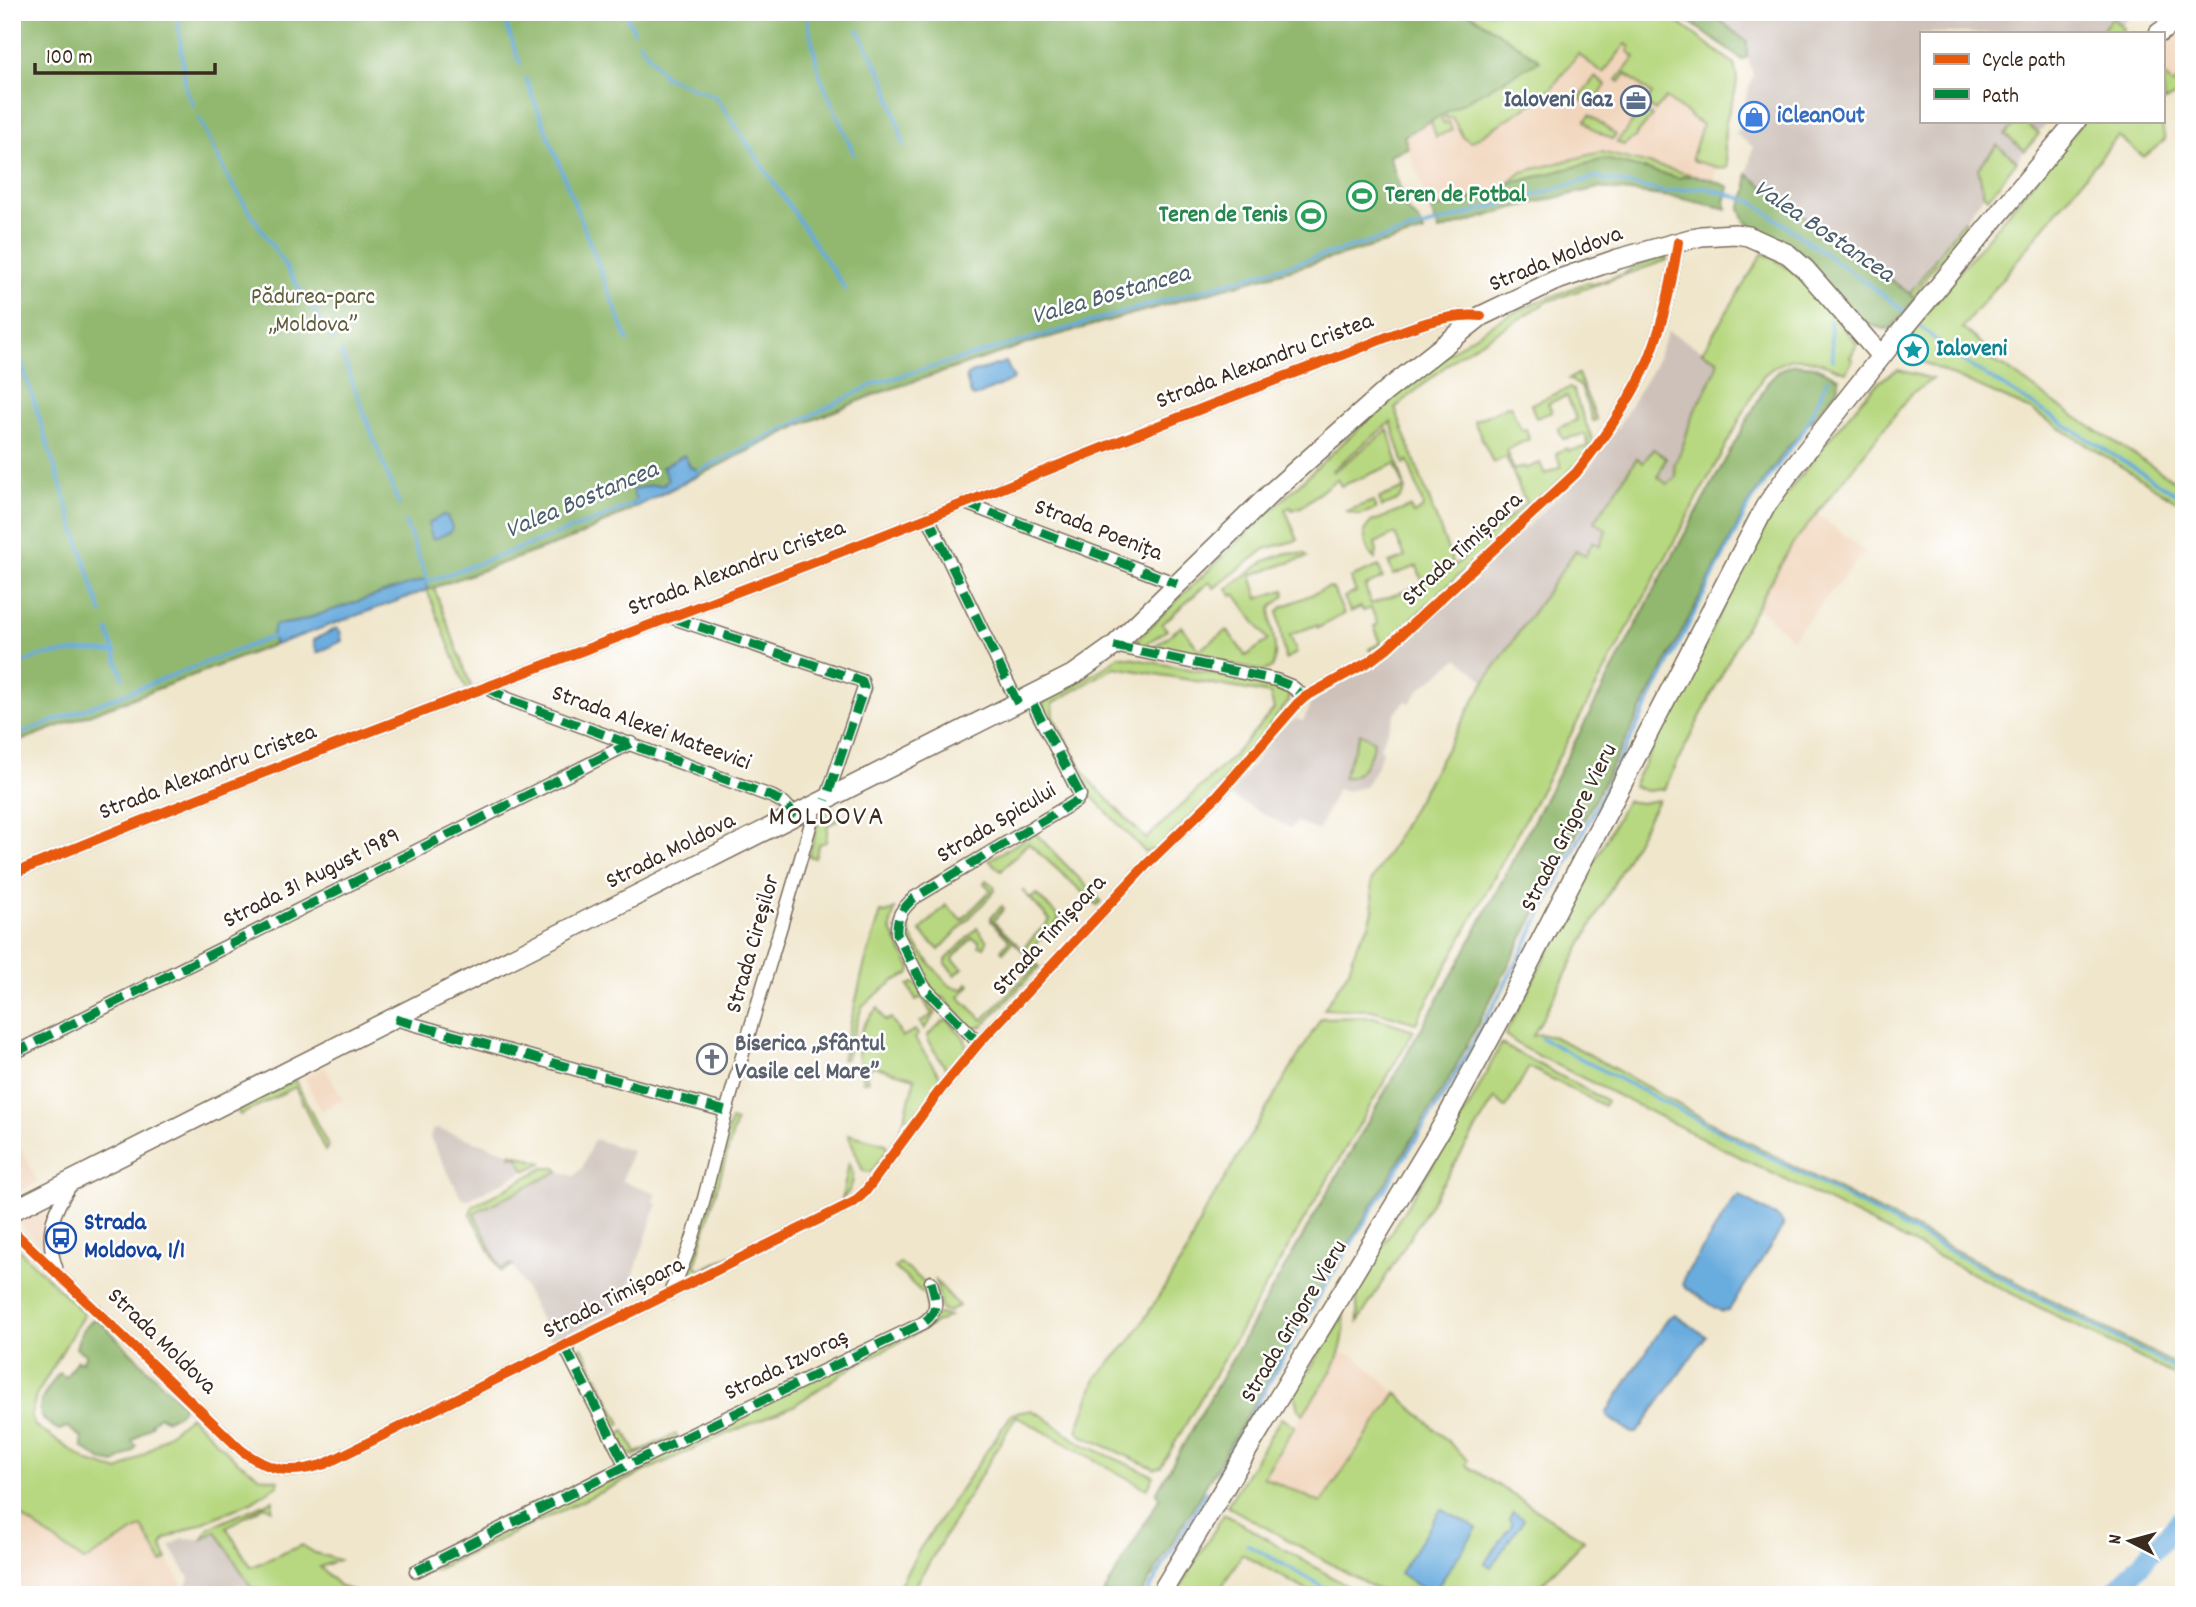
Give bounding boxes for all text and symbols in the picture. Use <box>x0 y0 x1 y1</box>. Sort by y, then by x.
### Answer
scale bar <box>35 32 215 76</box>
legend <box>1920 32 2164 122</box>
text: 100 m <box>46 44 93 74</box>
text: Cycle path <box>1982 47 2065 77</box>
text: Path <box>1982 83 2019 113</box>
place label: Ialoveni Gaz <box>1504 84 1614 118</box>
office icon: Ialoveni Gaz <box>1619 84 1653 118</box>
shop icon: iCleanOut <box>1737 100 1771 134</box>
place label: iCleanOut <box>1777 100 1865 134</box>
water label: Valea Bostancea <box>1745 171 1902 294</box>
sports icon: Teren de Fotbal <box>1345 179 1379 213</box>
place label: Teren de Fotbal <box>1385 179 1526 213</box>
place label: Teren de Tenis <box>1159 199 1288 233</box>
sports icon: Teren de Tenis <box>1294 199 1328 233</box>
street label: Strada Moldova <box>1484 218 1629 302</box>
water label: Valea Bostancea <box>1027 255 1196 336</box>
park label: Pădurea-parc „Moldova” <box>251 281 375 343</box>
street label: Strada Alexandru Cristea <box>1151 305 1379 419</box>
place icon: Ialoveni <box>1896 333 1930 367</box>
place label: Ialoveni <box>1936 333 2008 367</box>
water label: Valea Bostancea <box>500 451 666 550</box>
street label: Strada Timișoara <box>1395 484 1532 615</box>
street label: Strada Poenița <box>1029 491 1168 571</box>
street label: Strada Alexandru Cristea <box>623 512 851 626</box>
street label: Strada Alexei Mateevici <box>546 677 756 781</box>
street label: Strada Alexandru Cristea <box>94 716 322 830</box>
street label: Strada Grigore Vieru <box>1513 738 1627 918</box>
street label: Strada Spicului <box>931 775 1063 873</box>
district label: MOLDOVA <box>768 799 886 839</box>
street label: Strada Moldova <box>600 804 742 899</box>
street label: Strada 31 August 1989 <box>218 820 406 938</box>
street label: Strada Timișoara <box>985 867 1116 1004</box>
street label: Strada Cireșilor <box>718 870 790 1017</box>
place label: Biserica „Sfântul Vasile cel Mare” <box>735 1028 886 1090</box>
church icon: Biserica „Sfântul Vasile cel Mare” <box>695 1042 729 1076</box>
place label: Strada Moldova, 1/1 <box>84 1207 185 1269</box>
bus stop icon: Strada Moldova, 1/1 <box>44 1221 78 1255</box>
street label: Strada Grigore Vieru <box>1233 1234 1357 1410</box>
street label: Strada Timișoara <box>537 1248 691 1349</box>
street label: Strada Moldova <box>98 1281 224 1404</box>
street label: Strada Izvoraș <box>719 1321 855 1411</box>
north arrow <box>2094 1506 2164 1576</box>
text: N <box>2103 1534 2130 1546</box>

